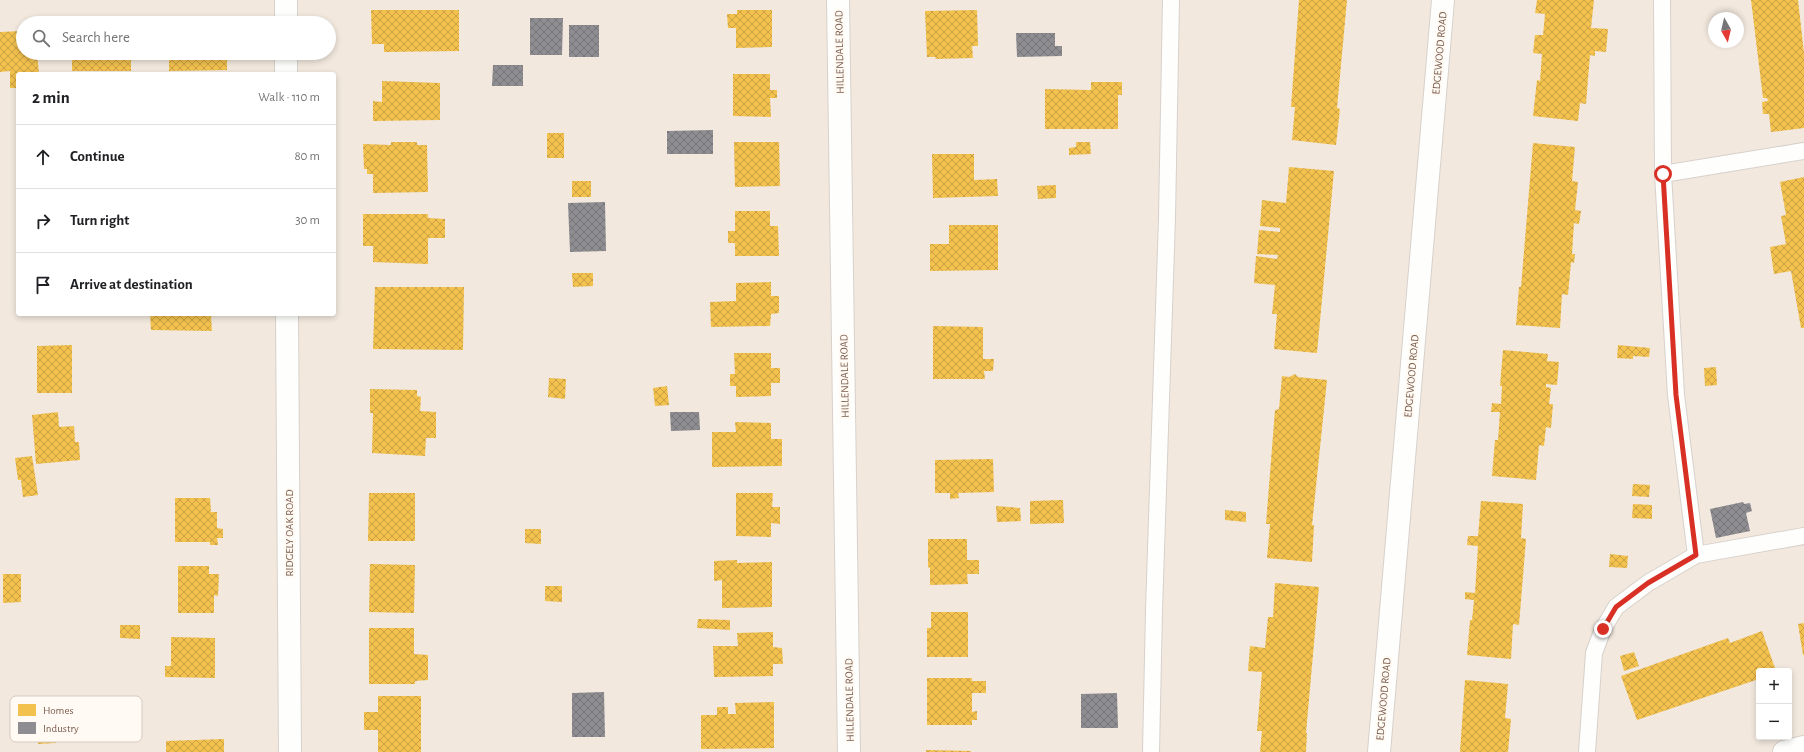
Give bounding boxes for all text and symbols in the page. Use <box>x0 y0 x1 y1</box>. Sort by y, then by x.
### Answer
street label: HILLENDALE ROAD <box>833 10 846 94</box>
street label: EDGEWOOD ROAD <box>1430 11 1449 95</box>
north arrow <box>1708 12 1744 48</box>
search box <box>16 16 336 60</box>
icon: search <box>30 27 52 49</box>
text: Search here <box>62 30 130 45</box>
text: 2 min <box>32 89 70 106</box>
text: Walk · 110 m <box>258 91 320 104</box>
icon: ahead <box>32 146 54 168</box>
text: Continue <box>70 149 125 164</box>
text: 80 m <box>294 150 320 163</box>
route start <box>1654 165 1672 183</box>
icon: right <box>32 210 54 232</box>
text: Turn right <box>70 213 129 228</box>
text: 30 m <box>295 214 320 227</box>
icon: arrive <box>32 274 54 296</box>
text: Arrive at destination <box>70 277 193 292</box>
street label: HILLENDALE ROAD <box>838 334 851 418</box>
street label: EDGEWOOD ROAD <box>1402 334 1421 418</box>
street label: RIDGELY OAK ROAD <box>284 490 295 577</box>
route end <box>1594 620 1612 638</box>
street label: EDGEWOOD ROAD <box>1374 657 1393 741</box>
street label: HILLENDALE ROAD <box>843 658 856 742</box>
map controls <box>1756 668 1792 740</box>
button: + <box>1756 668 1792 704</box>
legend <box>10 696 142 742</box>
button: − <box>1756 704 1792 740</box>
text: Homes <box>43 705 74 716</box>
text: Industry <box>43 723 79 734</box>

